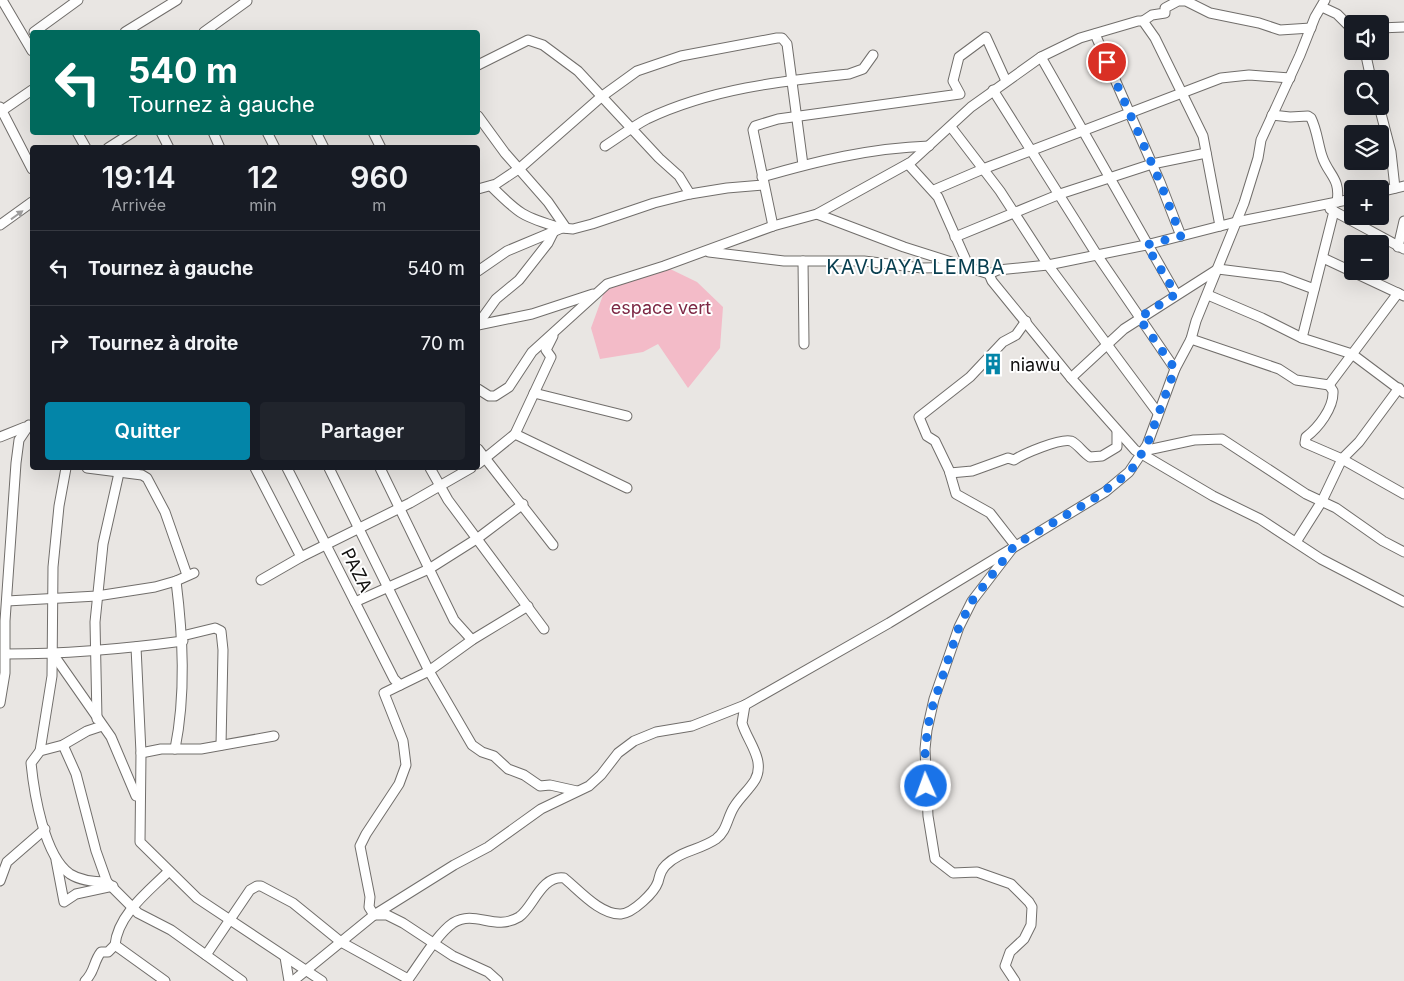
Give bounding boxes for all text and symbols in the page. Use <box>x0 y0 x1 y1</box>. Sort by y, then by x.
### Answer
map controls <box>1344 15 1389 280</box>
button: sound <box>1344 15 1389 60</box>
pin <box>1086 41 1128 83</box>
icon: arrive <box>1093 48 1121 76</box>
text: 540 m <box>128 49 238 91</box>
icon: left <box>45 50 110 115</box>
button: search <box>1344 70 1389 115</box>
text: Tournez à gauche <box>128 91 315 117</box>
button: layers <box>1344 125 1389 170</box>
text: 19:14 <box>102 159 176 195</box>
text: 12 <box>247 159 279 195</box>
text: 960 <box>350 159 408 195</box>
button: + <box>1344 180 1389 225</box>
text: Arrivée <box>111 195 166 215</box>
text: min <box>249 195 277 215</box>
text: m <box>372 195 386 215</box>
one-way arrow <box>10 210 24 220</box>
button: − <box>1344 235 1389 280</box>
icon: left <box>45 254 73 282</box>
district label: KAVUAYA LEMBA <box>826 255 1006 279</box>
text: Tournez à gauche <box>88 257 253 280</box>
text: 540 m <box>407 257 465 280</box>
park label: espace vert <box>611 297 711 318</box>
icon: right <box>45 329 73 357</box>
text: Tournez à droite <box>88 332 238 355</box>
text: 70 m <box>421 332 465 355</box>
building icon: niawu <box>980 351 1006 377</box>
place label: niawu <box>1010 354 1060 375</box>
button: Quitter <box>45 402 250 460</box>
button: Partager <box>260 402 465 460</box>
street label: PAZA <box>337 545 377 595</box>
position arrow <box>899 759 951 811</box>

